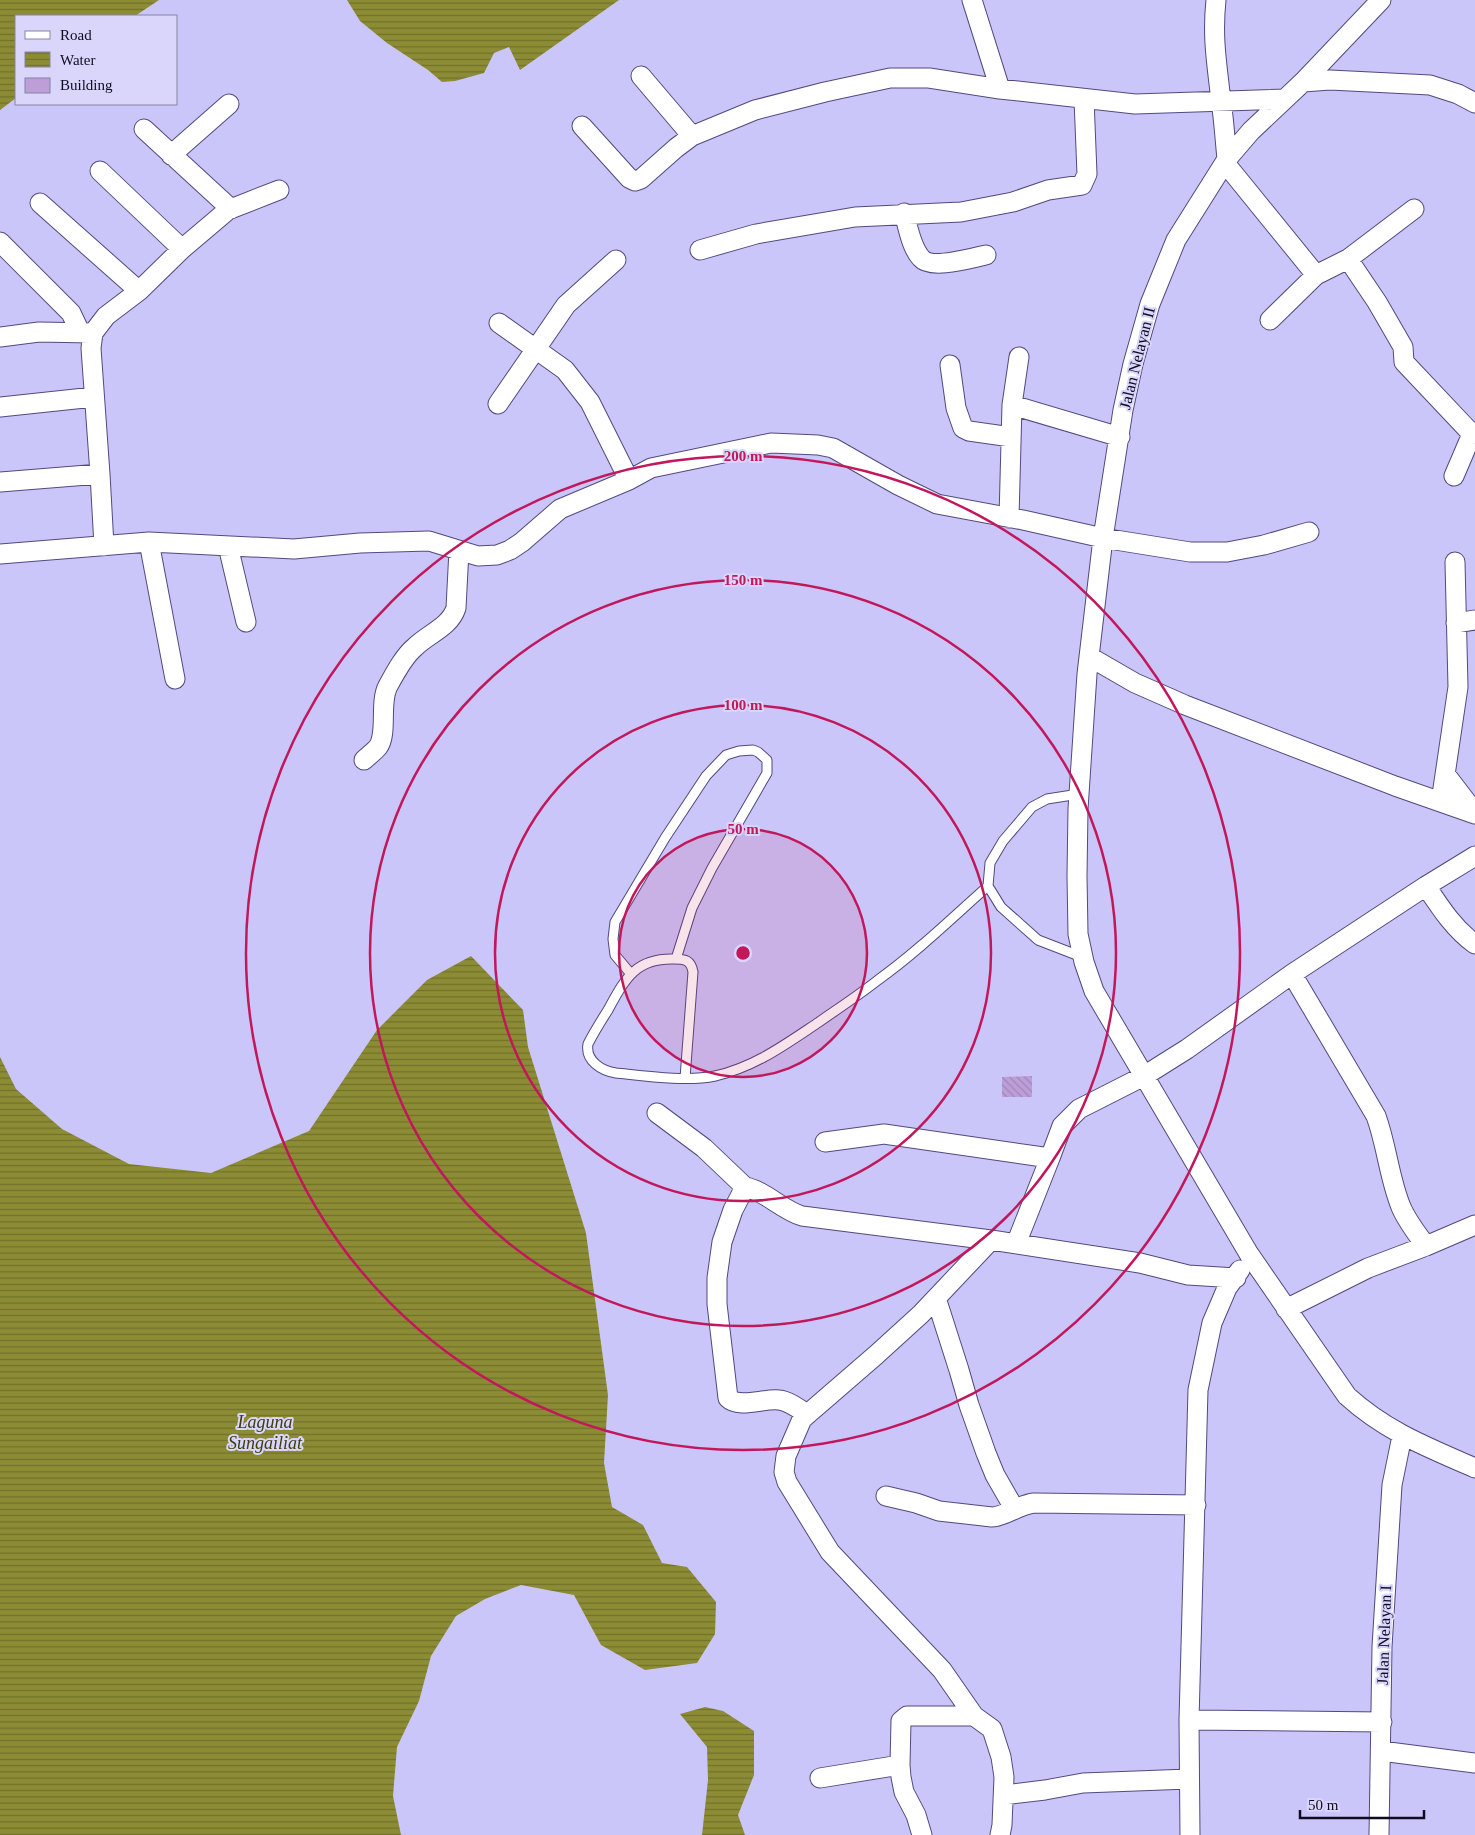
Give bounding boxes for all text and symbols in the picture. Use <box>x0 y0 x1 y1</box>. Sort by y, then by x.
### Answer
legend <box>15 15 178 105</box>
text: Road <box>60 27 92 43</box>
text: Water <box>60 52 95 68</box>
text: Building <box>60 77 113 93</box>
street label: Jalan Nelayan II <box>1116 305 1159 411</box>
text: 200 m <box>724 448 763 464</box>
text: 150 m <box>724 572 763 588</box>
text: 100 m <box>724 697 763 713</box>
text: 50 m <box>727 821 759 837</box>
centre of rings <box>734 944 752 962</box>
water label: Laguna Sungailiat <box>228 1412 303 1453</box>
street label: Jalan Nelayan I <box>1374 1585 1395 1685</box>
scale bar <box>1300 1788 1424 1820</box>
text: 50 m <box>1308 1797 1339 1813</box>

